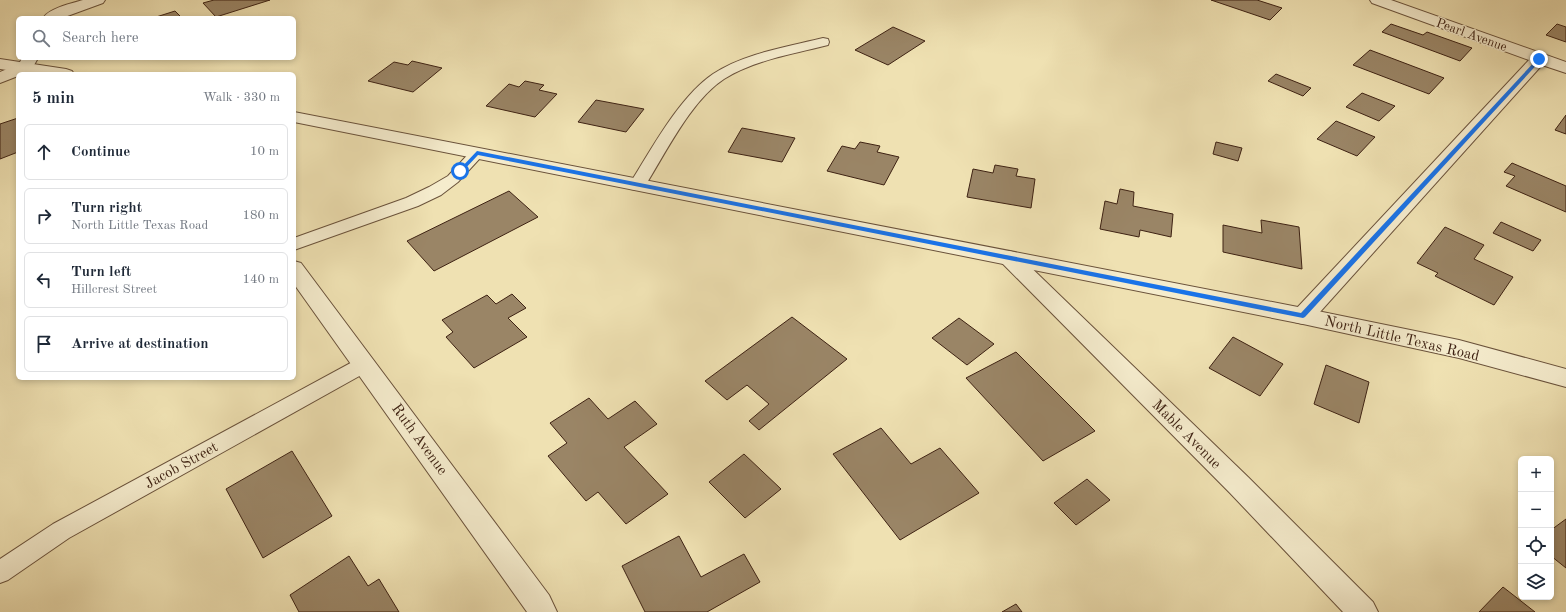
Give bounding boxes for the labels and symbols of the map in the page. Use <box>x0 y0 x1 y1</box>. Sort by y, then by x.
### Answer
street label: Pearl Avenue <box>1434 17 1509 54</box>
route end <box>1530 50 1548 68</box>
route start <box>451 162 469 180</box>
street label: North Little Texas Road <box>1323 314 1481 365</box>
street label: Mable Avenue <box>1149 398 1223 472</box>
street label: Ruth Avenue <box>388 401 450 478</box>
street label: Jacob Street <box>143 440 221 493</box>

